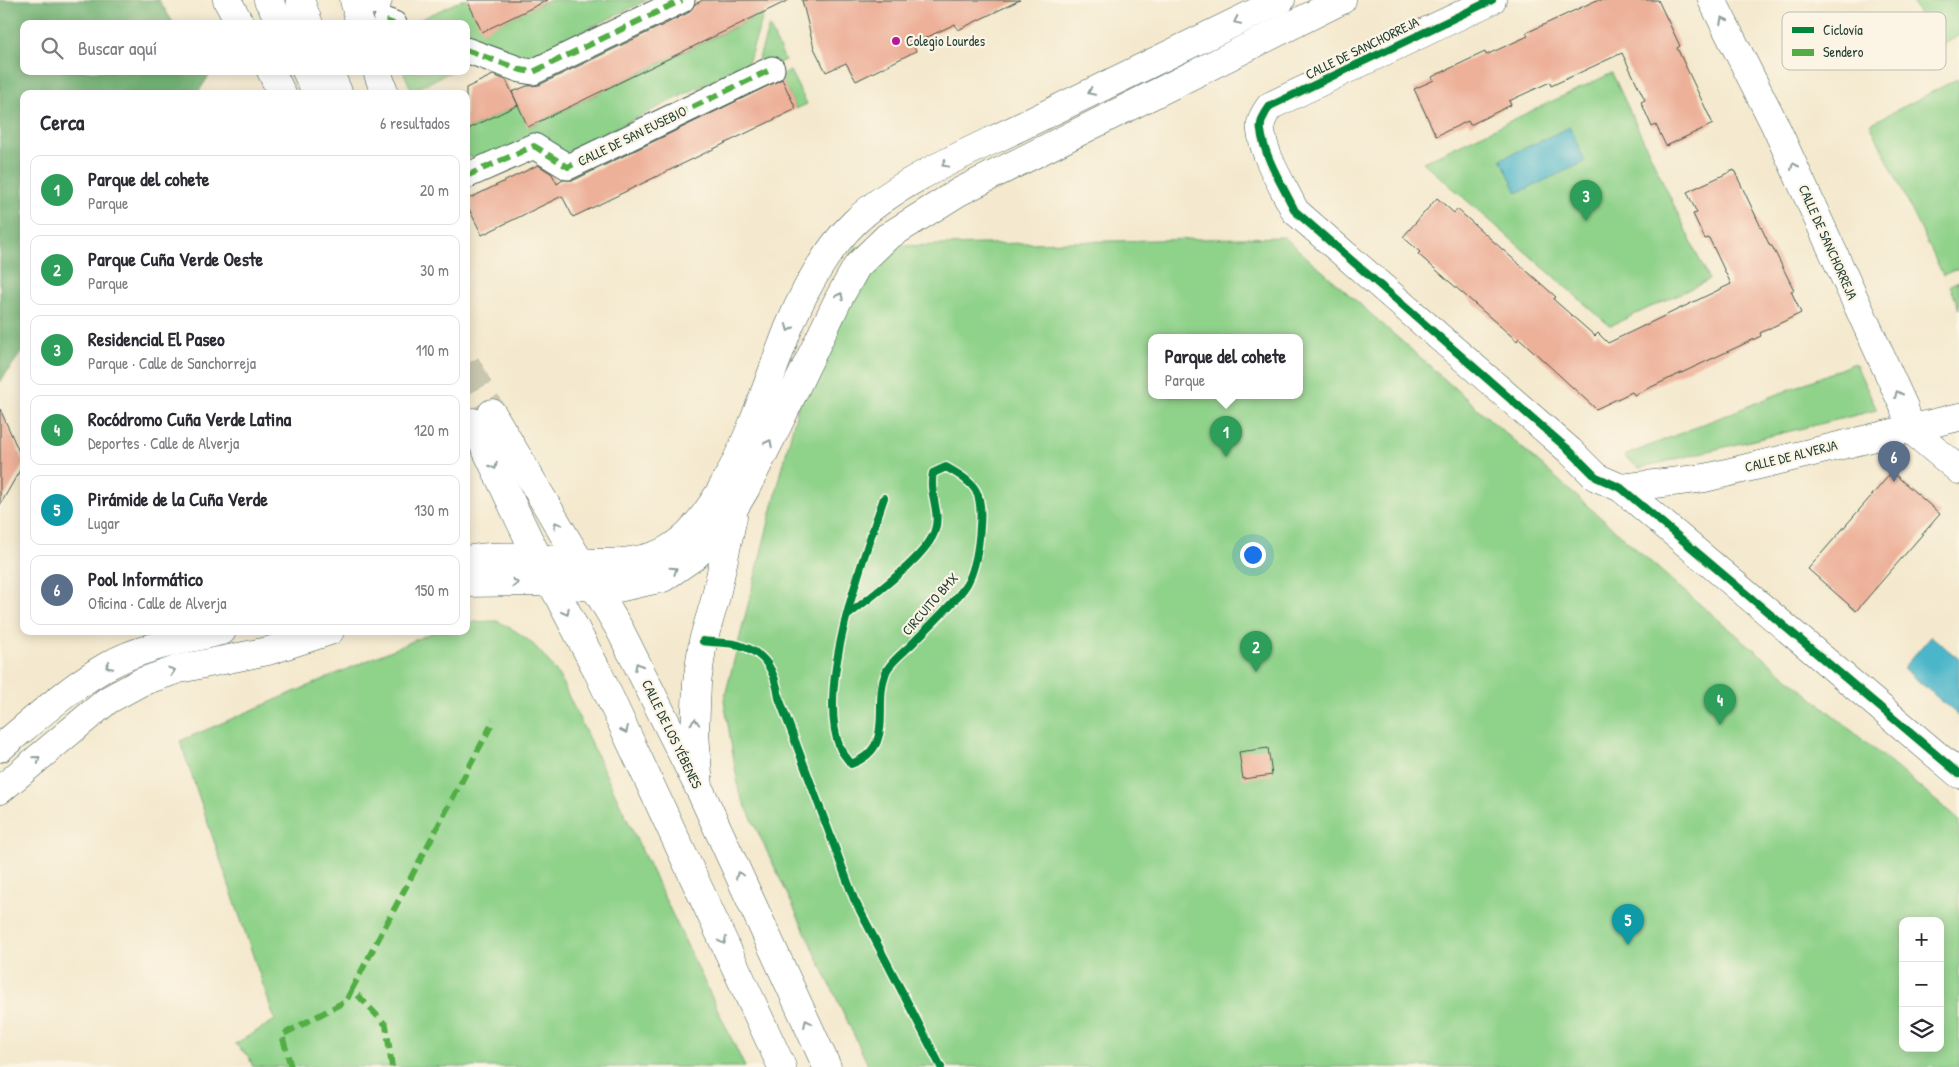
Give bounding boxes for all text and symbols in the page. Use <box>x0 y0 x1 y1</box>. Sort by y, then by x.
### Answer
street label: CALLE DE SANCHORREJA <box>1302 12 1422 83</box>
legend <box>1782 12 1946 70</box>
one-way arrow <box>1233 15 1242 26</box>
one-way arrow <box>1719 16 1729 25</box>
search box <box>20 20 470 75</box>
text: Ciclovía <box>1823 20 1863 39</box>
place label: Colegio Lourdes <box>906 31 985 51</box>
icon: search <box>38 34 66 62</box>
text: Buscar aquí <box>78 35 157 61</box>
marker: Colegio Lourdes <box>890 35 902 47</box>
text: Sendero <box>1823 42 1864 61</box>
one-way arrow <box>1087 86 1096 97</box>
street label: CALLE DE SAN EUSEBIO <box>574 101 690 170</box>
text: Cerca <box>40 108 84 137</box>
text: 6 resultados <box>380 112 450 134</box>
one-way arrow <box>941 158 950 168</box>
one-way arrow <box>1790 162 1800 171</box>
text: Parque del cohete <box>88 166 209 192</box>
text: 1 <box>54 179 60 201</box>
text: 20 m <box>420 179 449 201</box>
pin: 3 <box>1570 180 1602 221</box>
street label: CALLE DE SANCHORREJA <box>1795 181 1862 302</box>
text: Parque <box>88 192 128 214</box>
text: Parque Cuña Verde Oeste <box>88 246 263 272</box>
text: 2 <box>53 259 61 281</box>
text: 30 m <box>420 259 449 281</box>
text: Parque <box>88 272 128 294</box>
one-way arrow <box>834 293 844 302</box>
one-way arrow <box>785 323 796 332</box>
text: Residencial El Paseo <box>88 326 225 352</box>
popup <box>1148 334 1303 399</box>
text: 3 <box>53 339 61 361</box>
text: 110 m <box>416 339 449 361</box>
text: Parque del cohete <box>1165 343 1286 369</box>
text: Parque · Calle de Sanchorreja <box>88 352 256 374</box>
text: Parque <box>1165 369 1205 391</box>
one-way arrow <box>1893 390 1904 399</box>
text: Rocódromo Cuña Verde Latina <box>88 406 291 432</box>
pin: 1 <box>1210 416 1242 457</box>
text: 4 <box>54 419 60 441</box>
text: 120 m <box>414 419 449 441</box>
text: Deportes · Calle de Alverja <box>88 432 239 454</box>
street label: CALLE DE ALVERJA <box>1743 435 1839 476</box>
one-way arrow <box>763 439 773 448</box>
pin: 6 <box>1878 441 1910 482</box>
one-way arrow <box>488 461 498 470</box>
text: Pirámide de la Cuña Verde <box>88 486 268 512</box>
text: 5 <box>54 499 60 521</box>
text: 130 m <box>414 499 449 521</box>
text: Lugar <box>88 512 120 534</box>
one-way arrow <box>554 521 564 530</box>
your location <box>1240 542 1266 568</box>
text: Pool Informático <box>88 566 203 592</box>
one-way arrow <box>668 567 677 576</box>
street label: CIRCUITO BMX <box>897 568 963 639</box>
one-way arrow <box>512 578 519 588</box>
text: 6 <box>54 579 60 601</box>
text: 150 m <box>415 579 449 601</box>
text: Oficina · Calle de Alverja <box>88 592 226 614</box>
one-way arrow <box>560 606 570 615</box>
pin: 2 <box>1240 631 1272 672</box>
one-way arrow <box>105 660 114 670</box>
one-way arrow <box>634 662 644 671</box>
one-way arrow <box>168 667 176 677</box>
street label: CALLE DE LOS YÉBENES <box>638 676 707 792</box>
pin: 4 <box>1704 684 1736 725</box>
one-way arrow <box>690 718 701 726</box>
one-way arrow <box>618 725 628 734</box>
one-way arrow <box>32 755 41 764</box>
one-way arrow <box>735 871 745 880</box>
pin: 5 <box>1612 904 1644 945</box>
map controls <box>1899 917 1944 1052</box>
button: + <box>1899 917 1944 962</box>
one-way arrow <box>717 936 727 945</box>
button: − <box>1899 962 1944 1007</box>
button: layers <box>1899 1007 1944 1052</box>
one-way arrow <box>802 1019 813 1028</box>

